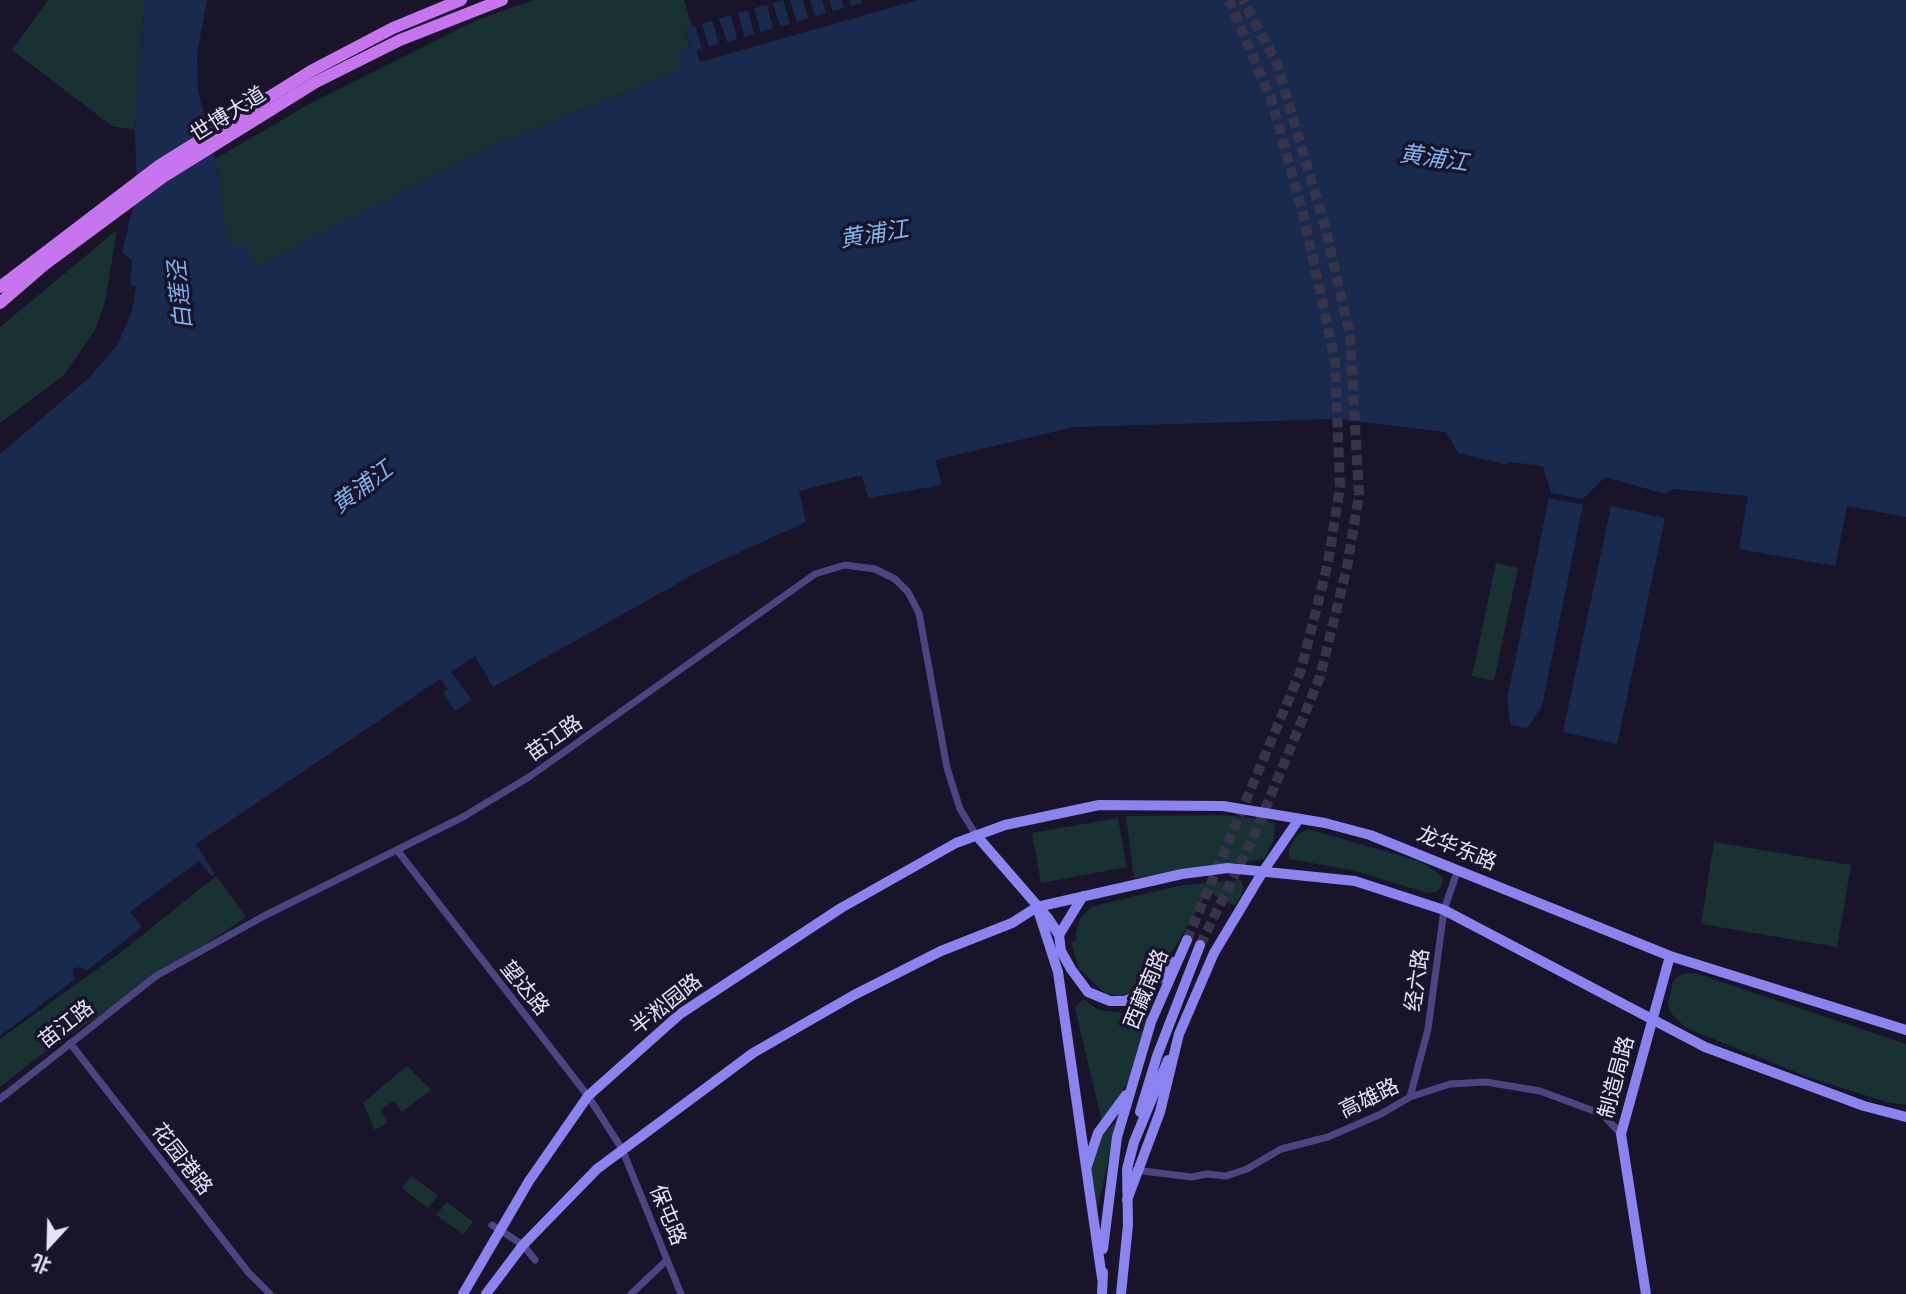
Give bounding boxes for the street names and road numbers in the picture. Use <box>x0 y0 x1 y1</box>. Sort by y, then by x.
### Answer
street label: 世博大道 <box>186 81 270 147</box>
street label: 苗江路 <box>521 710 587 766</box>
street label: 龙华东路 <box>1413 821 1501 875</box>
street label: 西藏南路 <box>1119 945 1173 1033</box>
street label: 经六路 <box>1400 947 1434 1013</box>
street label: 望达路 <box>495 956 555 1020</box>
street label: 半淞园路 <box>625 968 707 1040</box>
street label: 苗江路 <box>33 995 99 1053</box>
street label: 制造局路 <box>1593 1033 1639 1121</box>
street label: 高雄路 <box>1335 1073 1403 1123</box>
street label: 花园港路 <box>146 1118 218 1200</box>
street label: 保屯路 <box>645 1181 691 1249</box>

